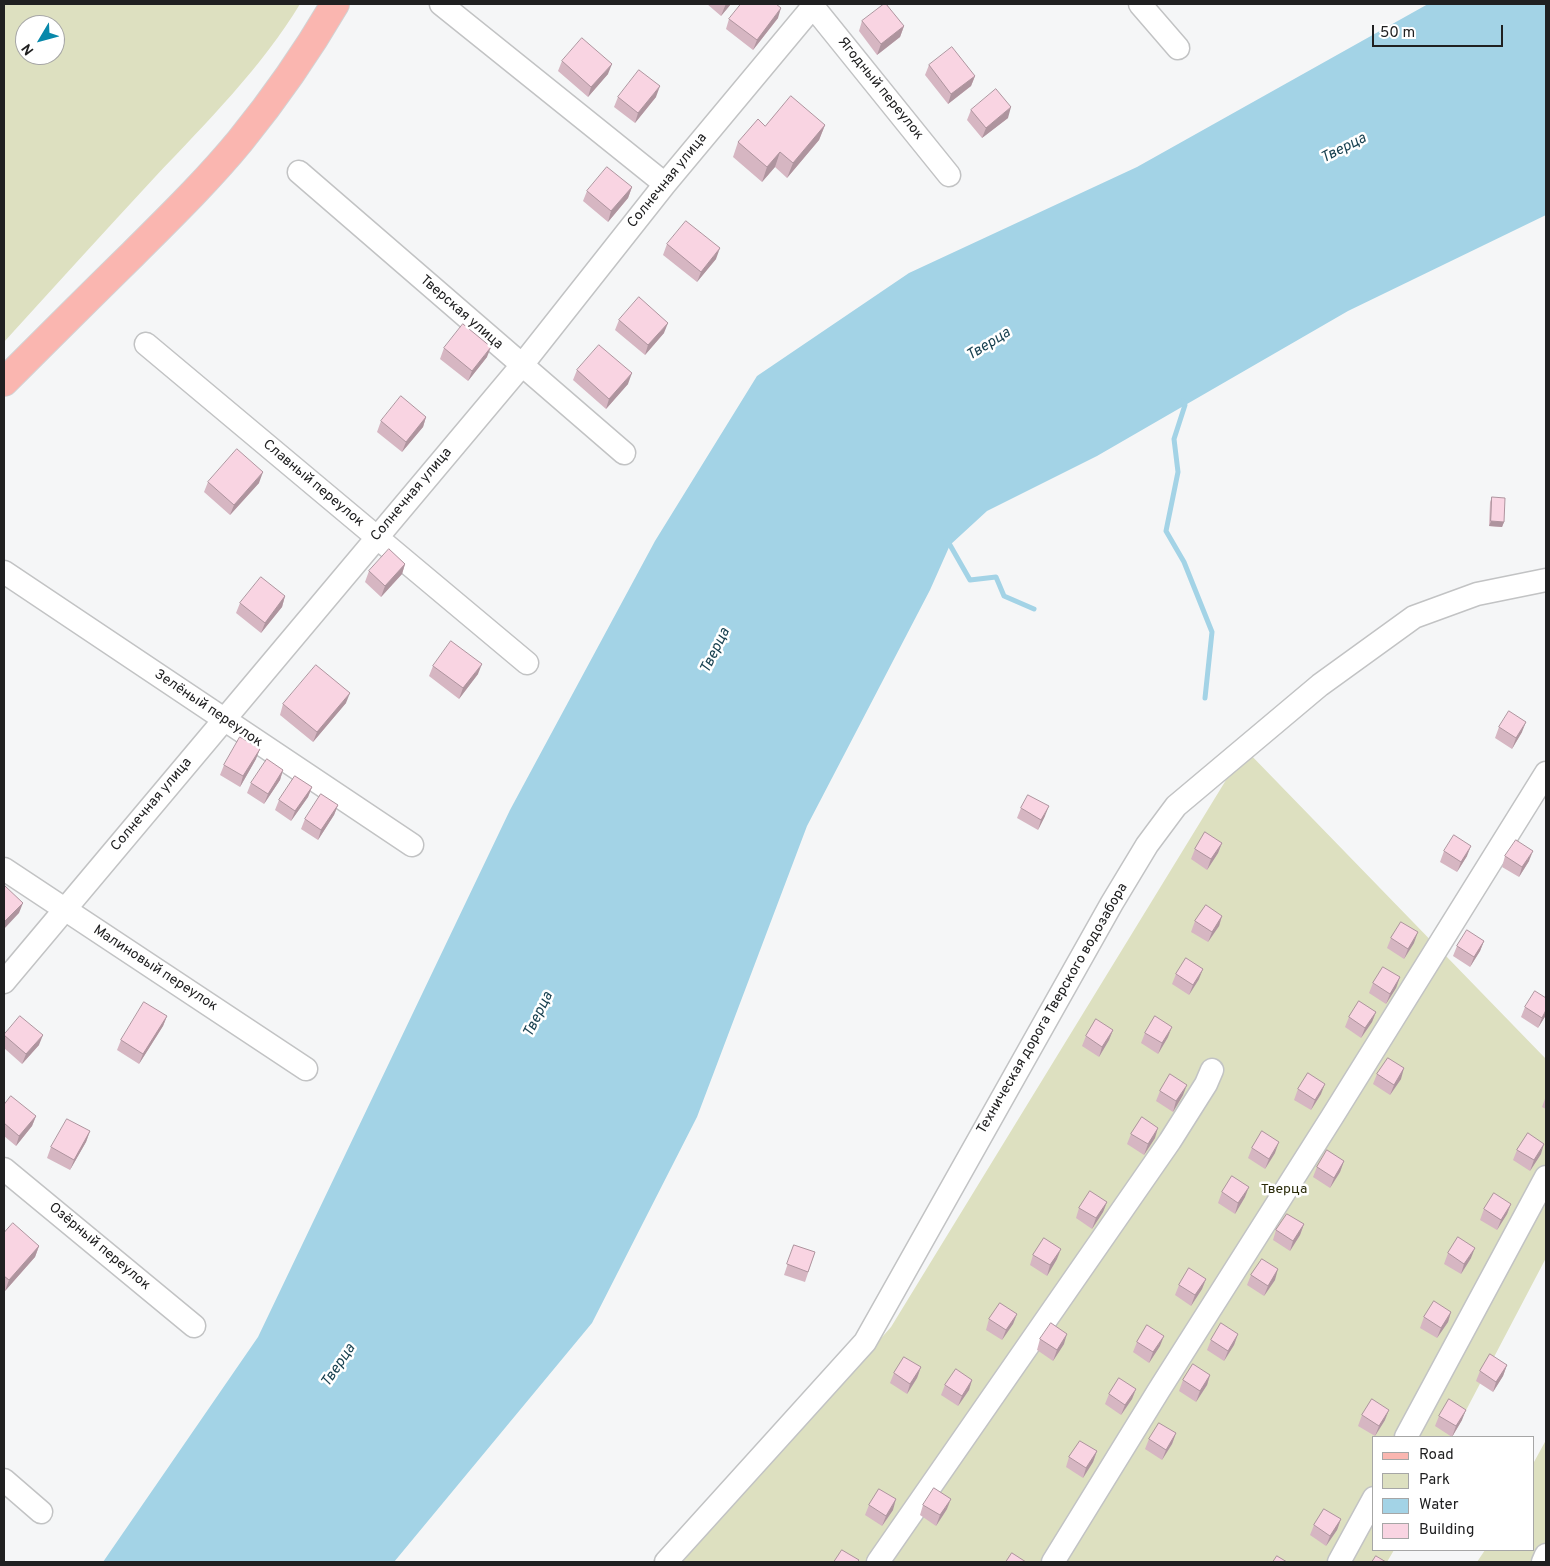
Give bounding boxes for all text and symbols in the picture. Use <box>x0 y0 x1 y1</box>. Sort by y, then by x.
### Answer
north arrow <box>15 15 65 65</box>
scale bar <box>1375 15 1506 47</box>
text: 50 m <box>1380 24 1415 43</box>
street label: Ягодный переулок <box>833 34 927 144</box>
text: N <box>19 40 38 58</box>
street label: Солнечная улица <box>625 130 711 232</box>
water label: Тверца <box>1318 130 1370 168</box>
street label: Тверская улица <box>416 272 506 354</box>
water label: Тверца <box>964 325 1014 365</box>
street label: Славный переулок <box>259 437 367 531</box>
street label: Солнечная улица <box>368 445 456 545</box>
water label: Тверца <box>697 625 735 677</box>
street label: Зелёный переулок <box>151 667 265 751</box>
street label: Солнечная улица <box>108 755 196 855</box>
street label: Техническая дорога Тверского водозабора <box>974 881 1132 1137</box>
street label: Малиновый переулок <box>90 922 220 1016</box>
water label: Тверца <box>520 989 558 1041</box>
park label: Тверца <box>1261 1182 1307 1198</box>
street label: Озёрный переулок <box>45 1200 153 1294</box>
water label: Тверца <box>318 1341 360 1391</box>
legend <box>1372 1436 1535 1551</box>
text: Road <box>1419 1446 1454 1465</box>
text: Park <box>1419 1471 1450 1490</box>
text: Water <box>1419 1496 1458 1515</box>
text: Building <box>1419 1521 1474 1540</box>

